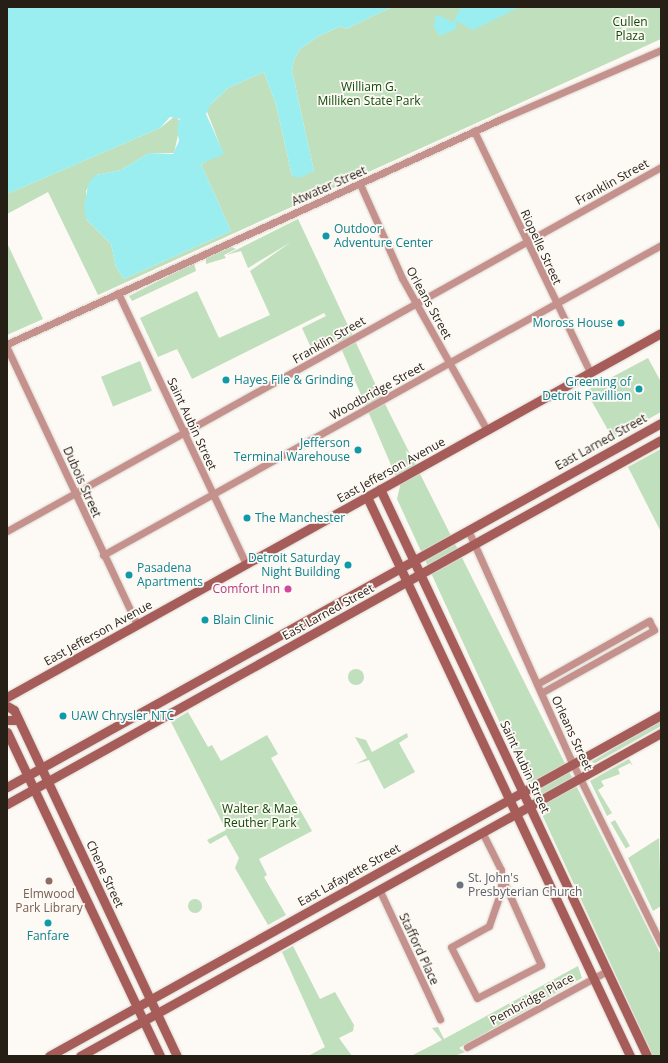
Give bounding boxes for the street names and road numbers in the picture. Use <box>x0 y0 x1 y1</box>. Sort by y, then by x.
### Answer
street label: Franklin Street <box>573 156 651 208</box>
street label: Atwater Street <box>289 163 369 209</box>
street label: Riopelle Street <box>517 207 565 287</box>
street label: Orleans Street <box>403 264 455 342</box>
street label: Franklin Street <box>290 313 368 367</box>
street label: Woodbridge Street <box>327 359 427 423</box>
street label: Saint Aubin Street <box>164 375 220 473</box>
street label: East Larned Street <box>553 411 649 473</box>
street label: East Jefferson Avenue <box>334 434 448 506</box>
street label: Dubois Street <box>60 444 104 520</box>
street label: East Larned Street <box>280 581 376 643</box>
street label: East Jefferson Avenue <box>41 597 155 669</box>
street label: Orleans Street <box>548 694 596 772</box>
street label: Saint Aubin Street <box>497 718 553 816</box>
street label: Chene Street <box>83 838 127 910</box>
street label: East Lafayette Street <box>295 841 403 909</box>
street label: Stafford Place <box>396 911 442 987</box>
street label: Pembridge Place <box>488 970 576 1028</box>

